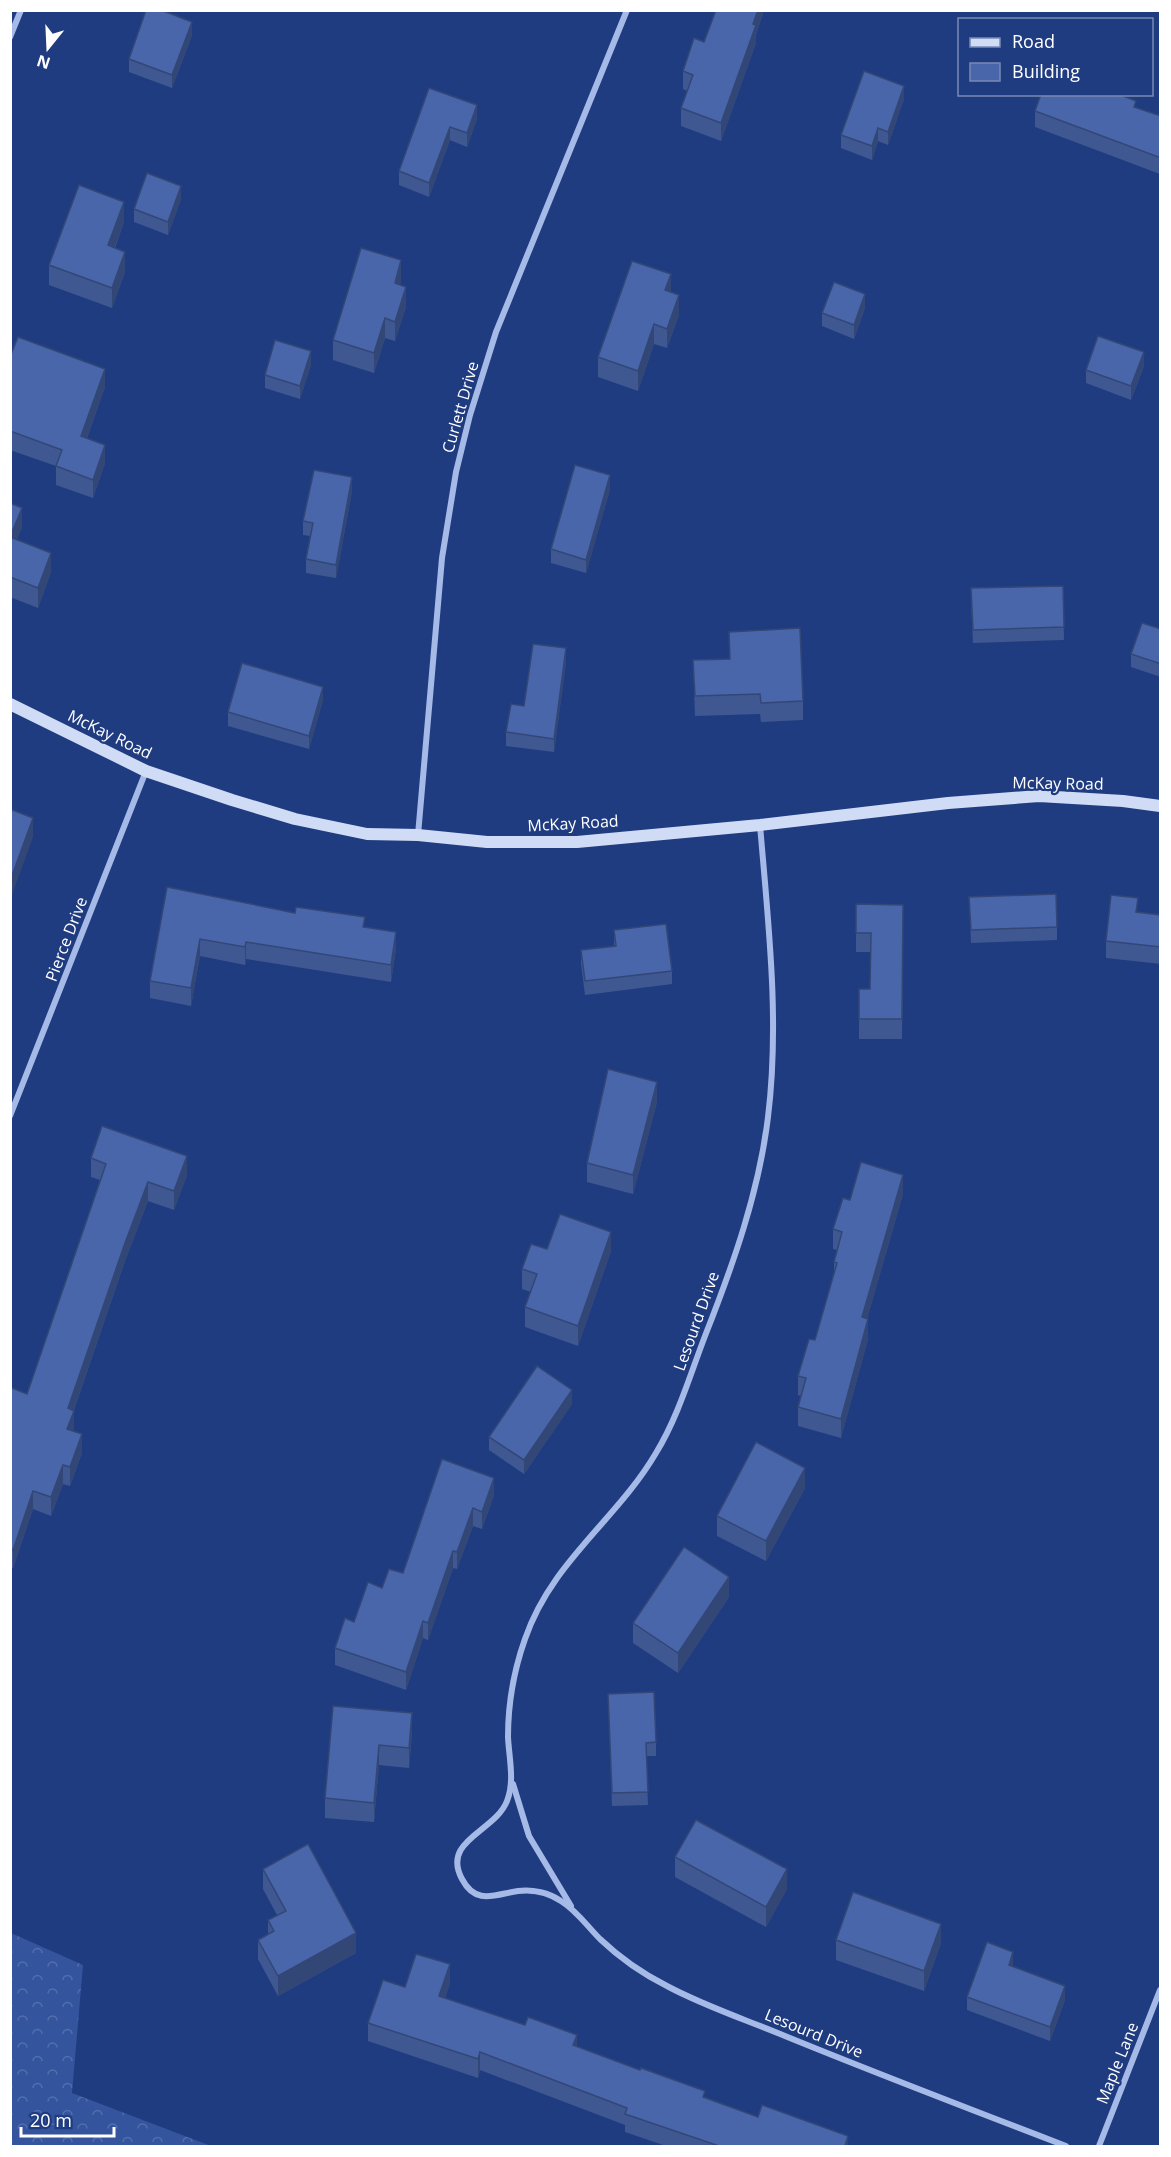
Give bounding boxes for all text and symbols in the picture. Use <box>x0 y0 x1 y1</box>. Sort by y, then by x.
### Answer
north arrow <box>18 18 78 78</box>
legend <box>958 18 1153 96</box>
text: Road <box>1012 29 1055 53</box>
text: N <box>34 50 53 75</box>
text: Building <box>1012 59 1080 83</box>
street label: Curlett Drive <box>436 359 484 455</box>
street label: McKay Road <box>64 704 156 764</box>
street label: McKay Road <box>1012 771 1104 795</box>
street label: McKay Road <box>527 810 619 836</box>
street label: Pierce Drive <box>40 893 92 985</box>
street label: Lesourd Drive <box>668 1268 724 1374</box>
street label: Lesourd Drive <box>762 2003 866 2063</box>
street label: Maple Lane <box>1091 2019 1143 2107</box>
scale bar <box>21 2100 114 2138</box>
text: 20 m <box>30 2108 72 2132</box>

